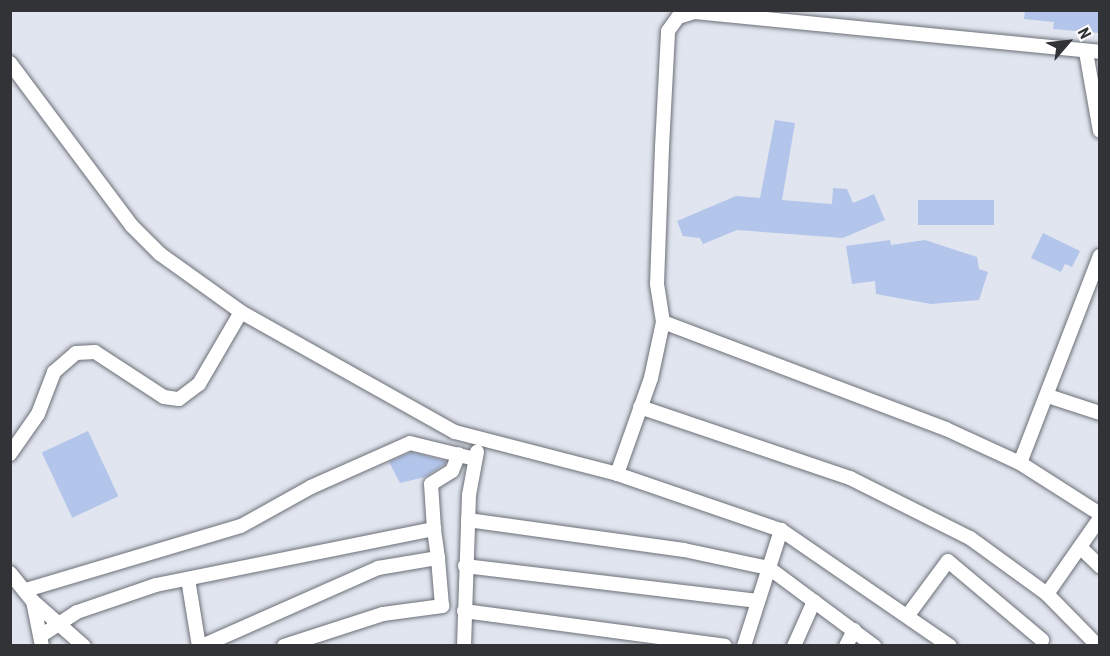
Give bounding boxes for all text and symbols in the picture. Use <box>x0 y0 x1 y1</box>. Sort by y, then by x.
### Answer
north arrow <box>1038 12 1098 72</box>
text: N <box>1074 25 1095 42</box>

